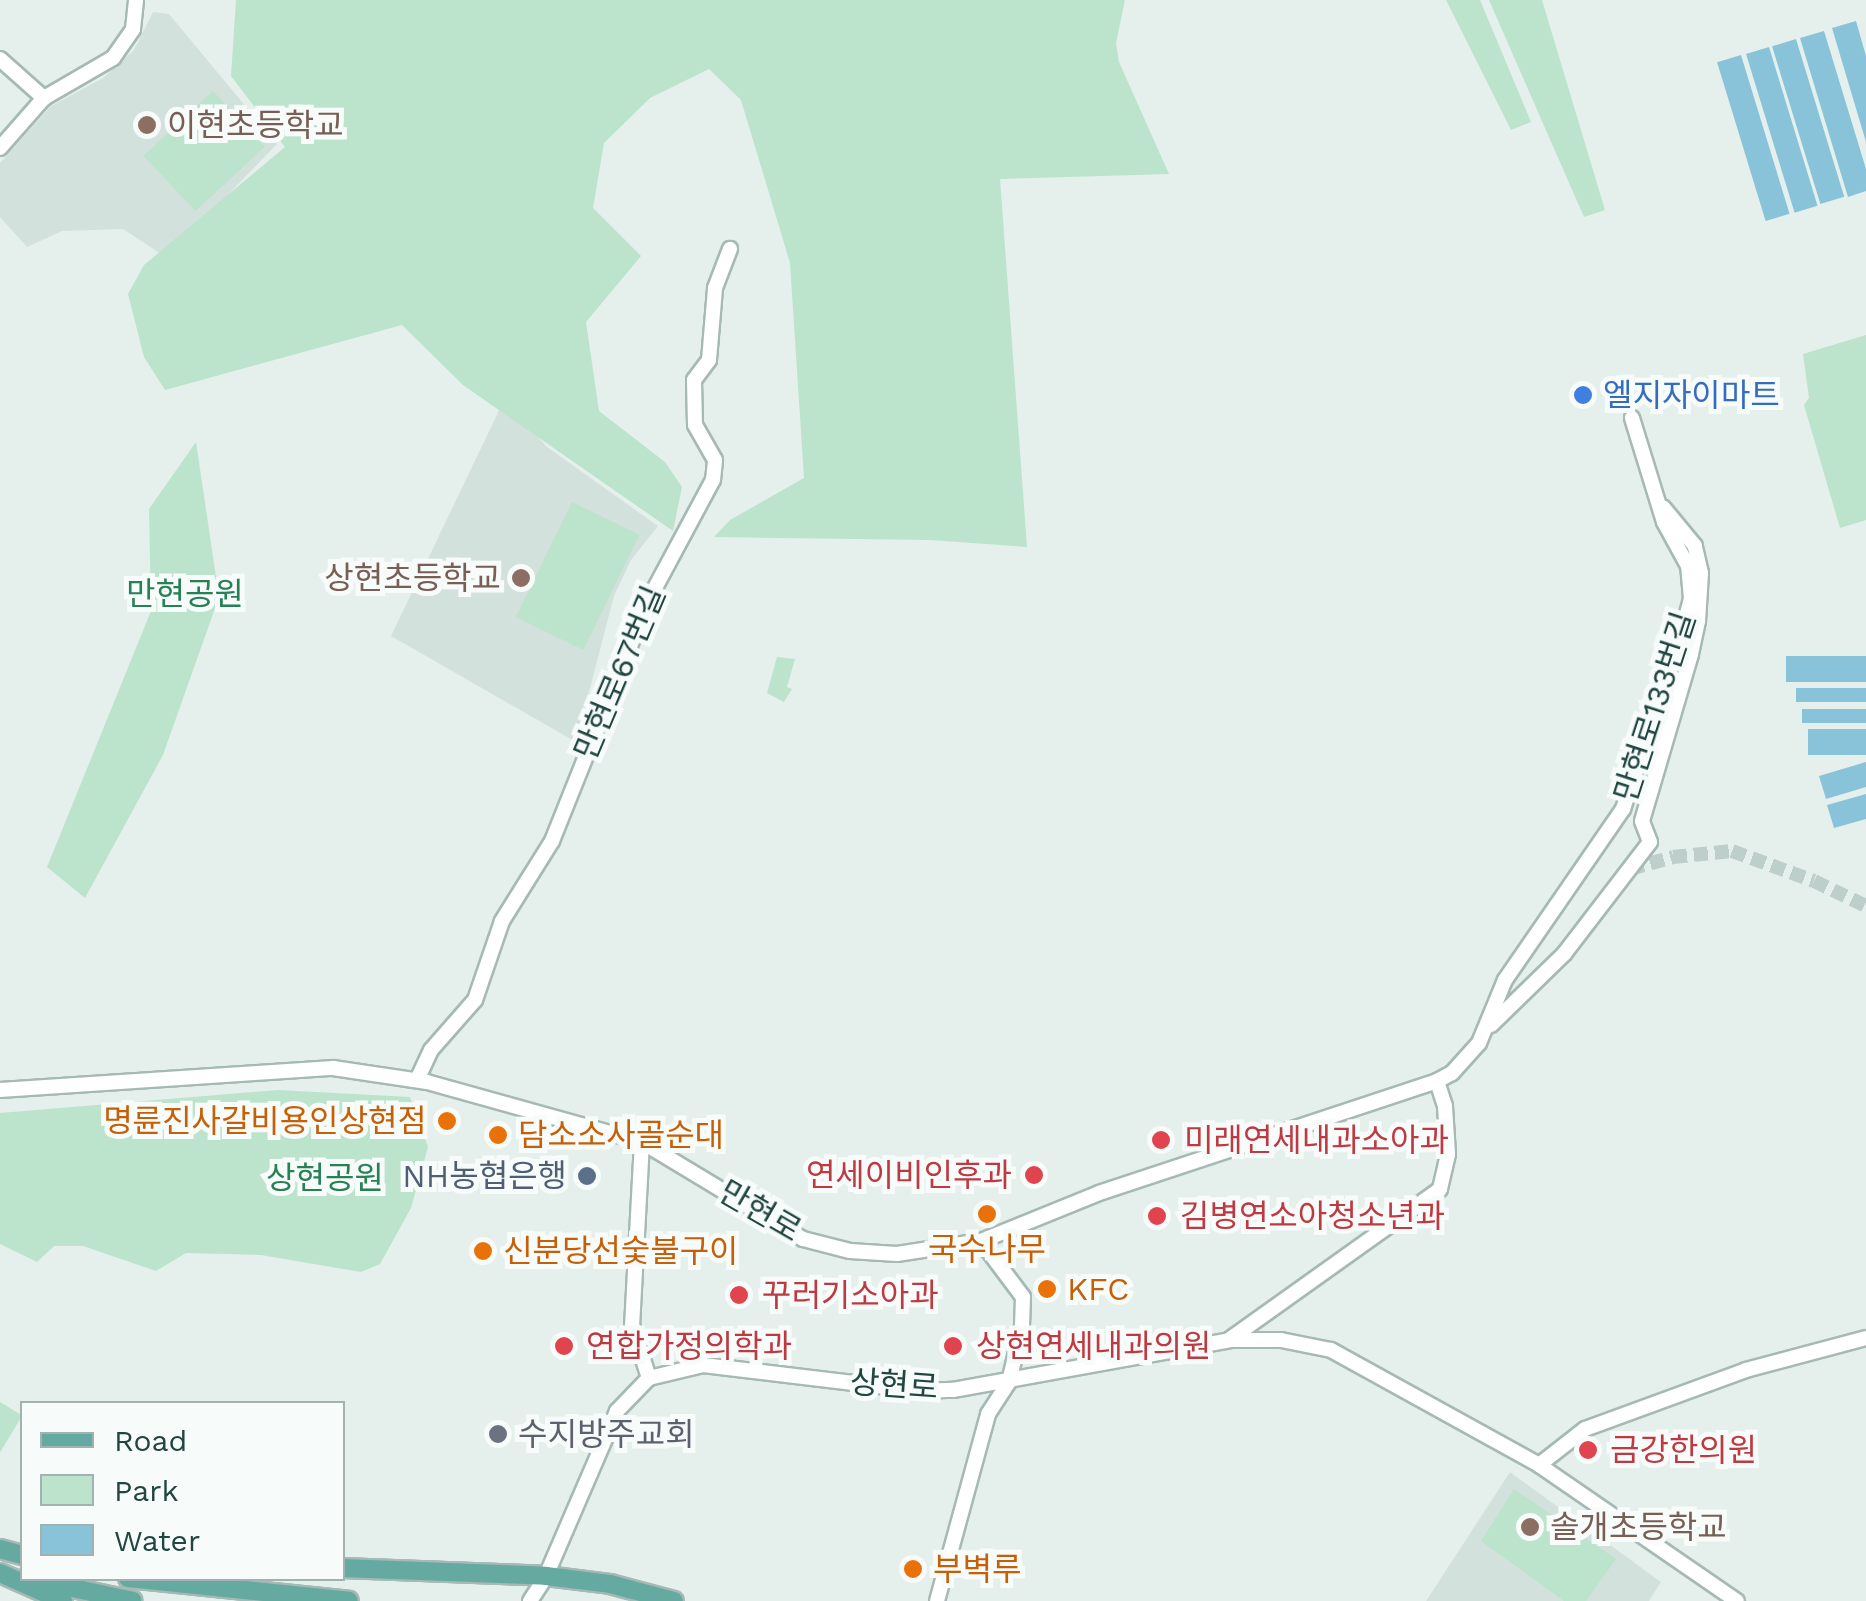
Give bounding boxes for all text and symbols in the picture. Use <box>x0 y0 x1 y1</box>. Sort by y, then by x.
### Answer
place label: 이현초등학교 <box>167 106 344 144</box>
marker: 이현초등학교 <box>136 114 158 136</box>
place label: 엘지자이마트 <box>1603 376 1780 414</box>
marker: 엘지자이마트 <box>1572 384 1594 406</box>
place label: 상현초등학교 <box>324 559 501 597</box>
marker: 상현초등학교 <box>510 567 532 589</box>
park label: 만현공원 <box>126 575 244 613</box>
street label: 만현로67번길 <box>566 581 674 765</box>
street label: 만현로133번길 <box>1606 607 1704 807</box>
place label: 명륜진사갈비용인상현점 <box>103 1102 427 1140</box>
marker: 명륜진사갈비용인상현점 <box>436 1110 458 1132</box>
place label: 담소소사골순대 <box>518 1116 724 1154</box>
place label: 미래연세내과소아과 <box>1184 1121 1449 1159</box>
marker: 담소소사골순대 <box>487 1124 509 1146</box>
marker: 미래연세내과소아과 <box>1148 1127 1174 1153</box>
place label: 연세이비인후과 <box>806 1156 1012 1194</box>
place label: NH농협은행 <box>402 1157 567 1195</box>
park label: 상현공원 <box>266 1159 384 1197</box>
marker: 연세이비인후과 <box>1021 1162 1047 1188</box>
marker: NH농협은행 <box>576 1165 598 1187</box>
street label: 만현로 <box>712 1172 808 1250</box>
place label: 김병연소아청소년과 <box>1180 1197 1445 1235</box>
marker: 국수나무 <box>976 1203 998 1225</box>
marker: 김병연소아청소년과 <box>1144 1203 1170 1229</box>
place label: 국수나무 <box>928 1230 1046 1268</box>
place label: 신분당선숯불구이 <box>503 1232 739 1270</box>
marker: 신분당선숯불구이 <box>472 1240 494 1262</box>
place label: KFC <box>1067 1270 1129 1308</box>
place label: 꾸러기소아과 <box>762 1276 939 1314</box>
marker: KFC <box>1036 1278 1058 1300</box>
marker: 꾸러기소아과 <box>726 1282 752 1308</box>
place label: 연합가정의학과 <box>586 1327 792 1365</box>
place label: 상현연세내과의원 <box>976 1327 1212 1365</box>
marker: 연합가정의학과 <box>551 1333 577 1359</box>
marker: 상현연세내과의원 <box>940 1333 966 1359</box>
street label: 상현로 <box>849 1363 939 1407</box>
legend <box>20 1401 345 1581</box>
place label: 수지방주교회 <box>518 1415 695 1453</box>
text: Road <box>114 1423 187 1458</box>
marker: 수지방주교회 <box>487 1423 509 1445</box>
place label: 금강한의원 <box>1610 1431 1757 1469</box>
marker: 금강한의원 <box>1575 1437 1601 1463</box>
text: Park <box>114 1473 179 1508</box>
place label: 솔개초등학교 <box>1550 1508 1727 1546</box>
marker: 솔개초등학교 <box>1519 1516 1541 1538</box>
text: Water <box>114 1523 200 1558</box>
place label: 부벽루 <box>933 1550 1021 1588</box>
marker: 부벽루 <box>902 1558 924 1580</box>

